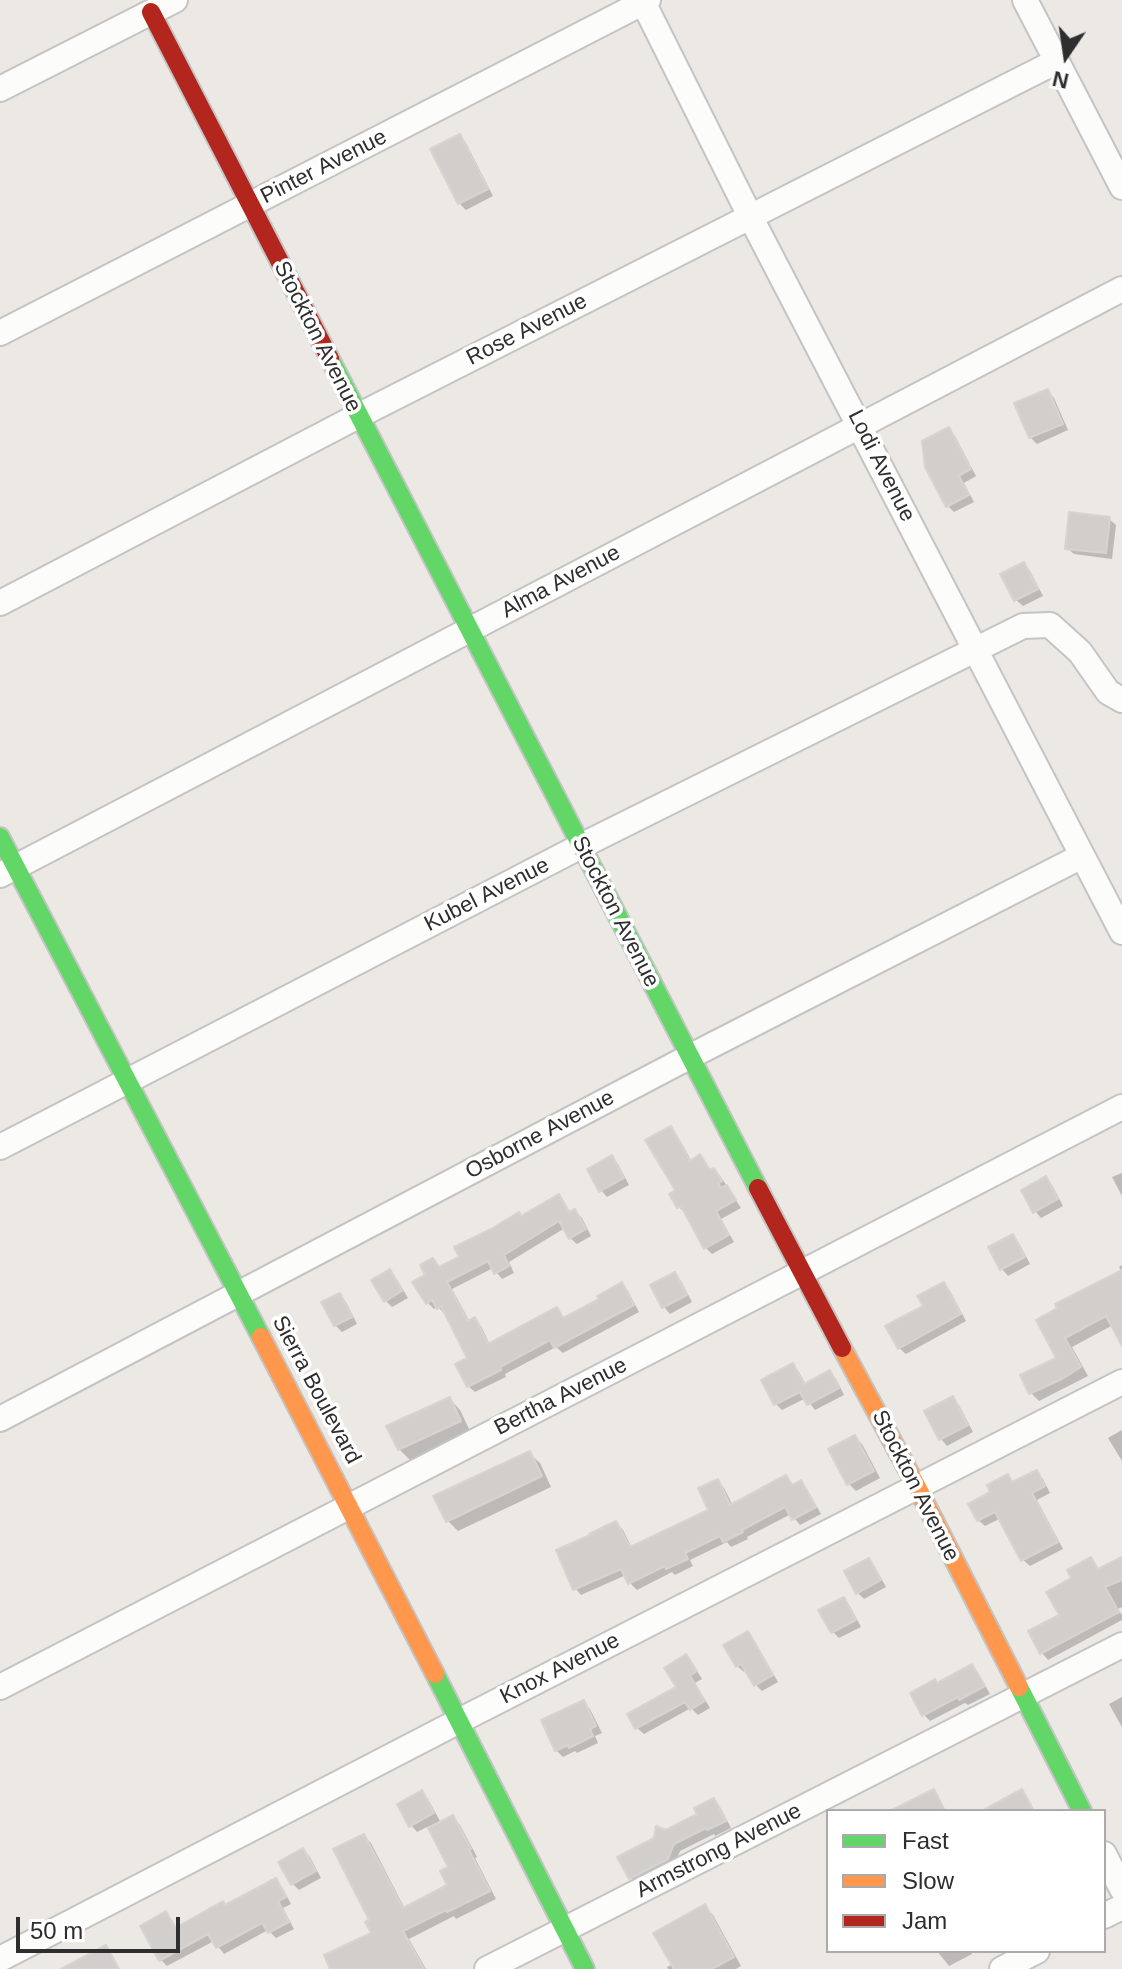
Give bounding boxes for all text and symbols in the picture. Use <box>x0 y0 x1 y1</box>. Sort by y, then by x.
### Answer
north arrow <box>1026 16 1106 96</box>
text: N <box>1050 66 1071 94</box>
street label: Pinter Avenue <box>257 124 391 210</box>
street label: Stockton Avenue <box>268 257 366 417</box>
street label: Rose Avenue <box>462 288 592 372</box>
street label: Lodi Avenue <box>842 406 920 526</box>
street label: Alma Avenue <box>497 540 625 624</box>
street label: Stockton Avenue <box>566 832 664 992</box>
street label: Kubel Avenue <box>420 852 554 938</box>
street label: Osborne Avenue <box>461 1085 619 1185</box>
street label: Sierra Boulevard <box>266 1311 366 1469</box>
street label: Bertha Avenue <box>490 1352 632 1442</box>
street label: Stockton Avenue <box>866 1406 964 1566</box>
street label: Knox Avenue <box>496 1628 624 1710</box>
street label: Armstrong Avenue <box>632 1798 806 1904</box>
legend <box>826 1809 1106 1953</box>
text: Fast <box>902 1827 949 1854</box>
text: Slow <box>902 1867 954 1894</box>
scale bar <box>20 1901 184 1951</box>
text: Jam <box>902 1907 947 1934</box>
text: 50 m <box>30 1917 83 1944</box>

